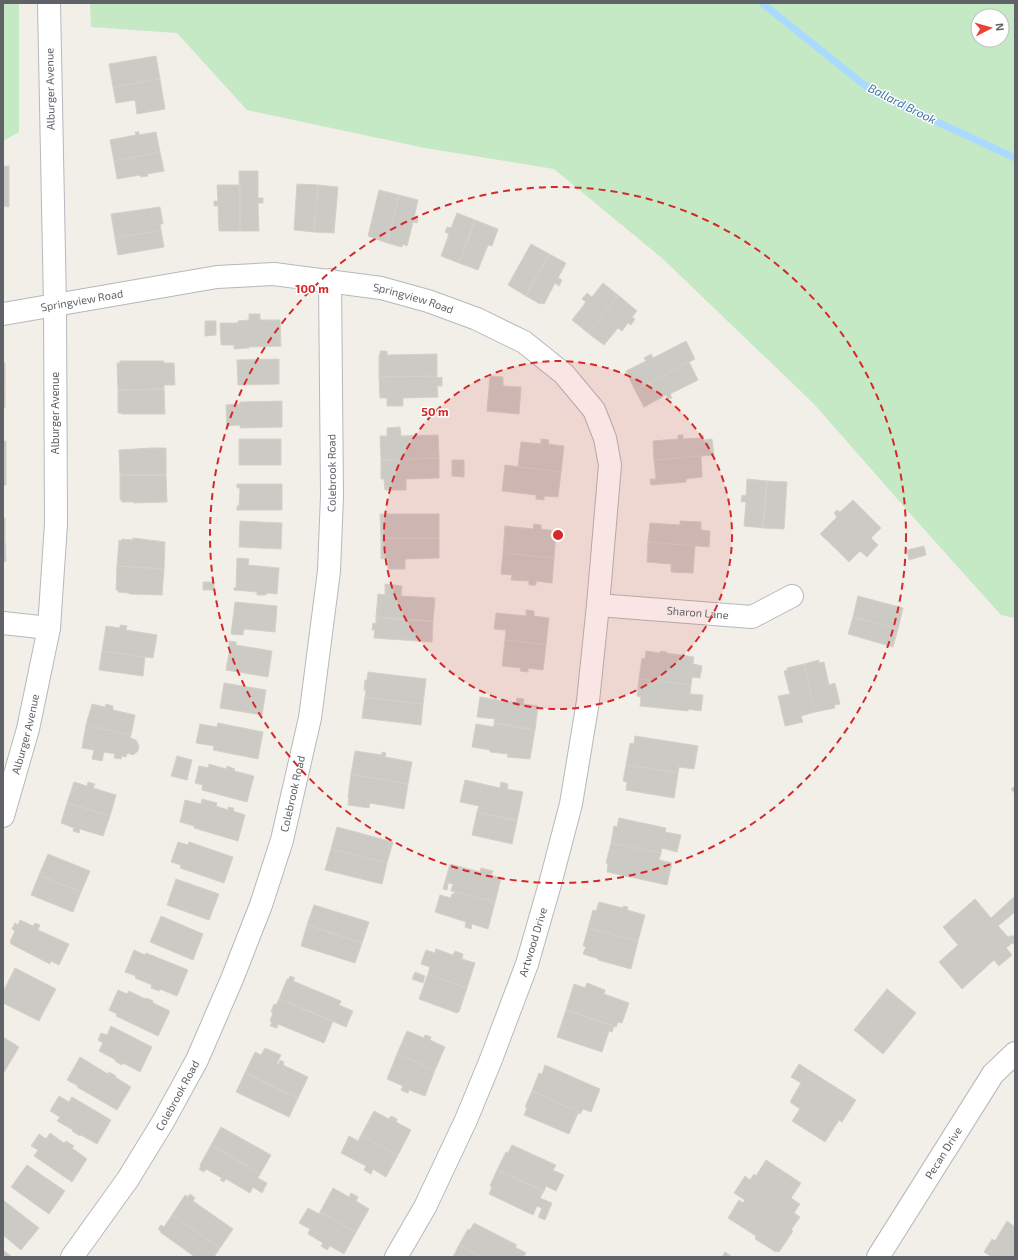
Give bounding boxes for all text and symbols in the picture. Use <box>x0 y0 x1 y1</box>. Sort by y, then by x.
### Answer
north arrow <box>970 8 1010 48</box>
text: N <box>994 22 1007 32</box>
street label: Alburger Avenue <box>42 48 57 130</box>
water label: Ballard Brook <box>866 80 939 126</box>
street label: Springview Road <box>372 280 456 316</box>
text: 100 m <box>295 281 329 295</box>
street label: Springview Road <box>40 286 124 313</box>
street label: Alburger Avenue <box>48 372 61 454</box>
text: 50 m <box>421 404 449 418</box>
street label: Colebrook Road <box>324 434 338 512</box>
centre of rings <box>551 528 565 542</box>
street label: Sharon Lane <box>666 603 729 621</box>
street label: Alburger Avenue <box>8 693 41 776</box>
street label: Colebrook Road <box>277 754 307 833</box>
street label: Artwood Drive <box>516 906 549 978</box>
street label: Colebrook Road <box>152 1058 202 1133</box>
street label: Pecan Drive <box>922 1124 964 1181</box>

